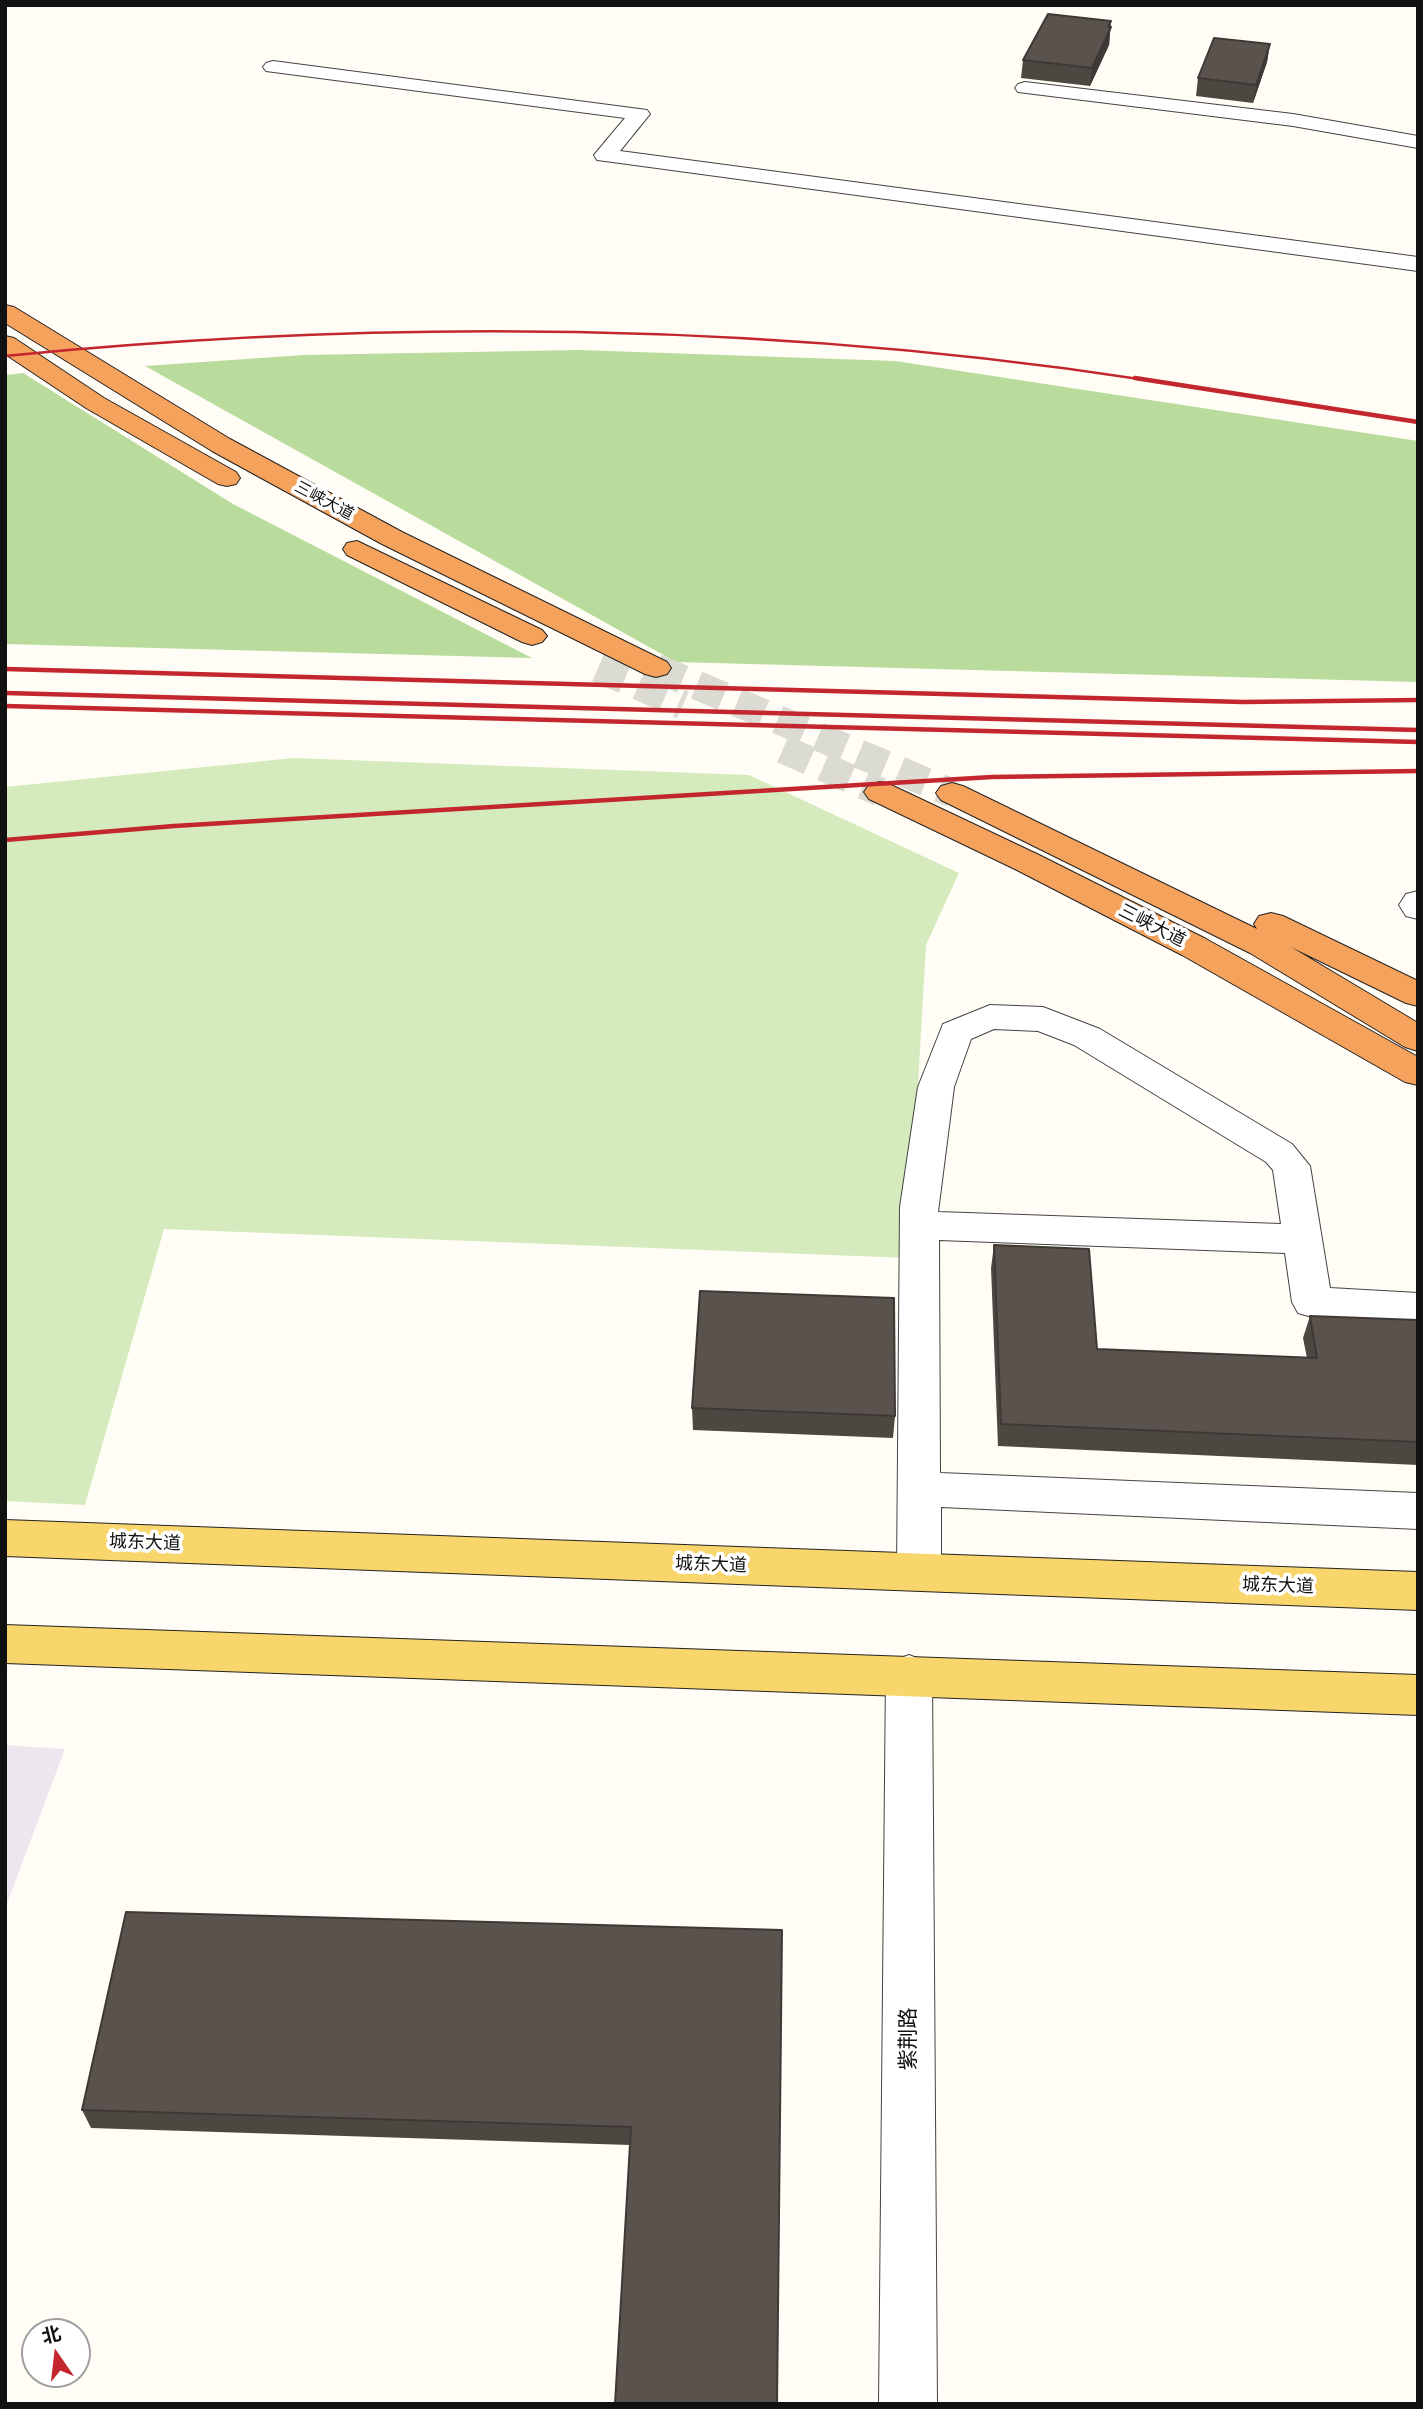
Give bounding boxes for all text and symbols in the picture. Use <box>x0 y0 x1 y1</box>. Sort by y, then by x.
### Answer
street label: 三峡大道 <box>291 478 357 524</box>
street label: 三峡大道 <box>1115 900 1189 952</box>
street label: 城东大道 <box>109 1531 181 1555</box>
street label: 城东大道 <box>675 1553 747 1577</box>
street label: 城东大道 <box>1242 1574 1314 1598</box>
street label: 紫荆路 <box>896 2008 922 2070</box>
north arrow <box>21 2318 91 2388</box>
text: 北 <box>39 2321 64 2349</box>

